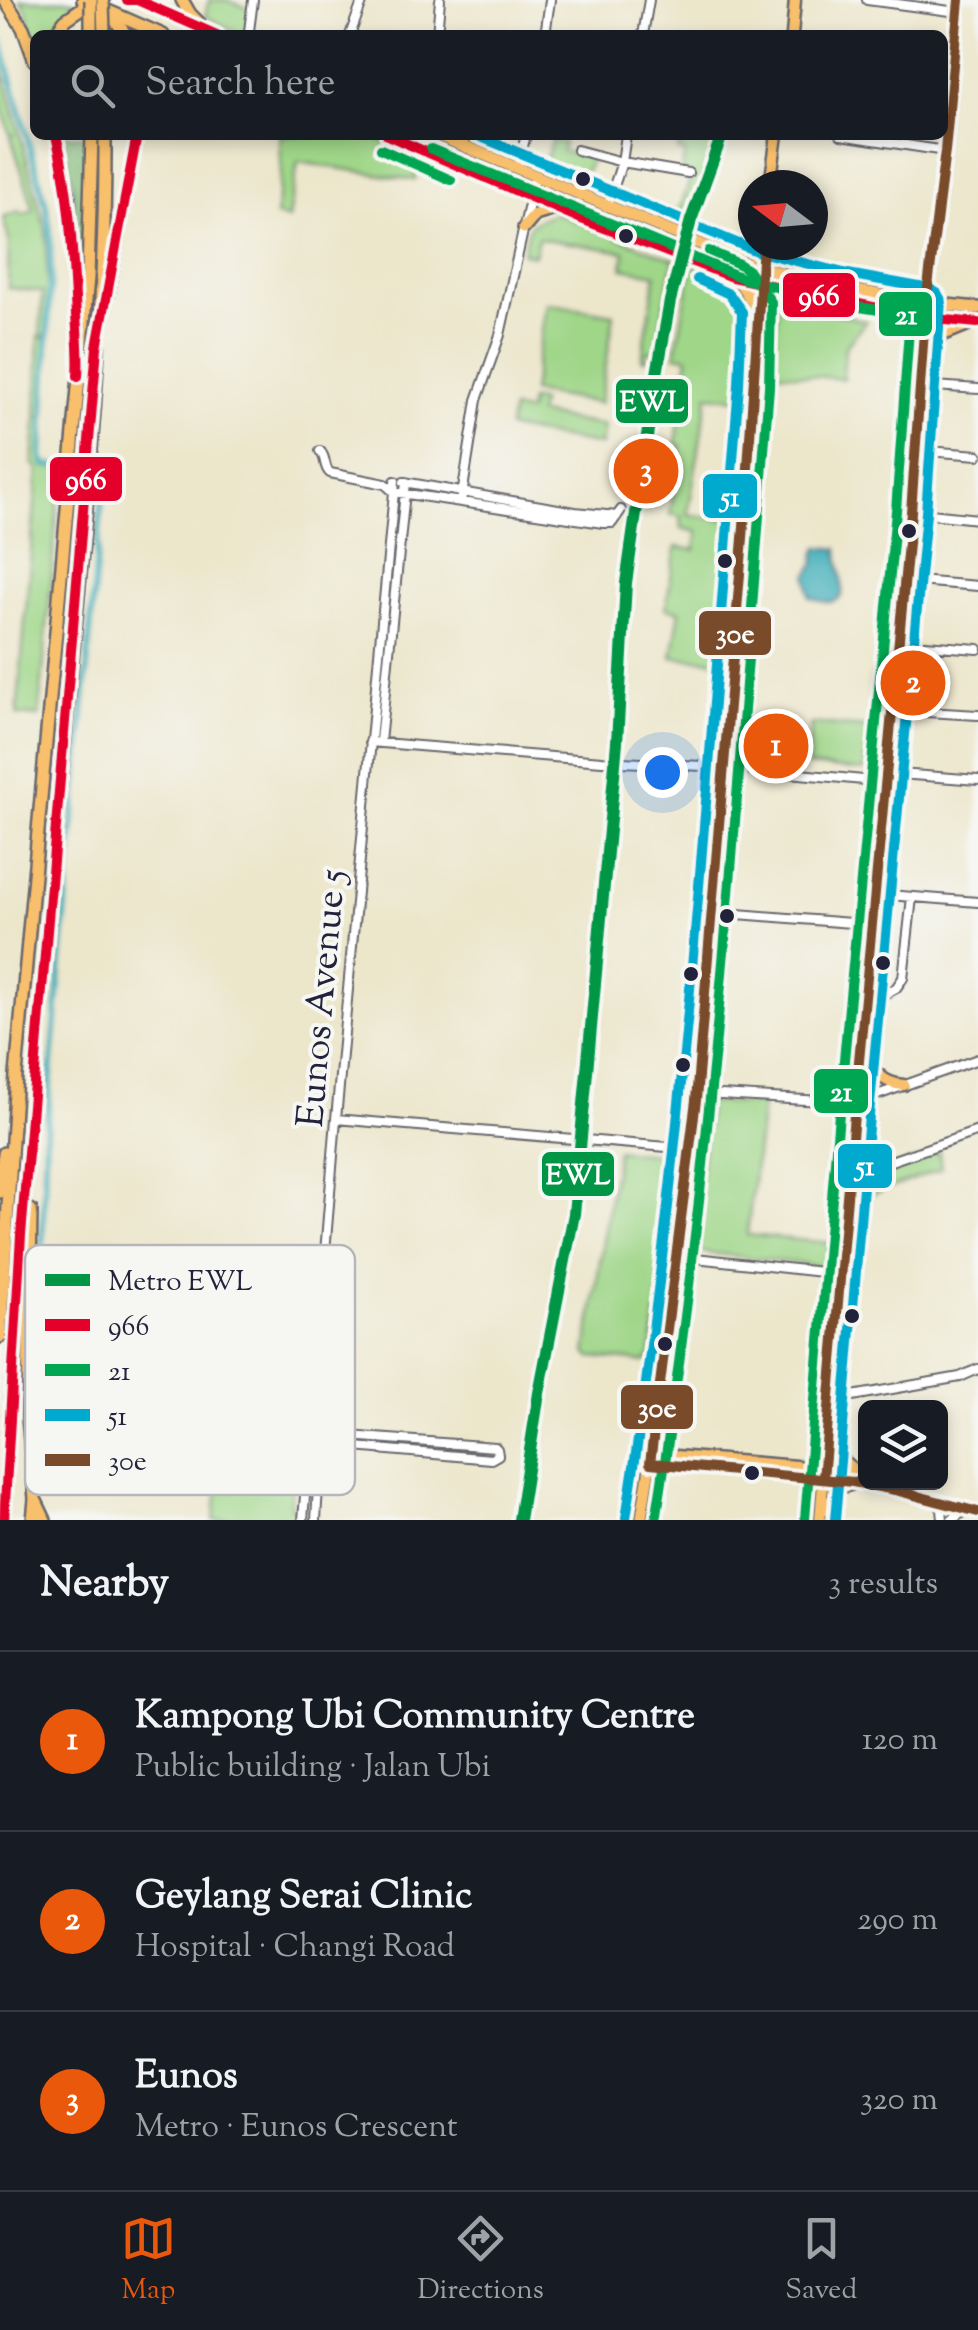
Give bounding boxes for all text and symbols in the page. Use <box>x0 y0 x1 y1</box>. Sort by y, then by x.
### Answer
search box <box>30 30 948 140</box>
icon: search <box>65 58 120 113</box>
text: Search here <box>145 58 336 112</box>
unlabelled marker <box>573 169 593 189</box>
north arrow <box>738 170 828 260</box>
unlabelled marker <box>616 226 636 246</box>
line badge: 966 <box>781 271 857 319</box>
text: 966 <box>798 278 840 318</box>
line badge: 21 <box>877 290 934 338</box>
text: 21 <box>895 297 918 337</box>
line badge: EWL <box>614 377 690 425</box>
text: EWL <box>620 384 685 424</box>
pin: 3 <box>614 434 678 508</box>
line badge: 966 <box>48 455 124 503</box>
text: 966 <box>65 462 107 502</box>
line badge: 51 <box>701 472 759 520</box>
text: 51 <box>718 479 740 519</box>
unlabelled marker <box>899 521 919 541</box>
unlabelled marker <box>715 551 735 571</box>
line badge: 30e <box>697 609 773 657</box>
text: 30e <box>716 616 754 656</box>
pin: 2 <box>880 646 946 720</box>
pin: 1 <box>744 708 808 784</box>
your location <box>637 747 688 798</box>
street label: Eunos Avenue 5 <box>286 867 362 1130</box>
unlabelled marker <box>717 906 737 926</box>
unlabelled marker <box>873 953 893 973</box>
unlabelled marker <box>681 964 701 984</box>
unlabelled marker <box>673 1055 693 1075</box>
line badge: 21 <box>812 1067 870 1115</box>
text: 21 <box>830 1074 853 1114</box>
line badge: 51 <box>836 1142 894 1190</box>
text: 51 <box>853 1148 875 1188</box>
line badge: EWL <box>540 1150 616 1198</box>
text: EWL <box>546 1157 611 1197</box>
legend <box>25 1245 355 1495</box>
text: Metro EWL <box>108 1263 253 1303</box>
unlabelled marker <box>842 1306 862 1326</box>
text: 966 <box>108 1308 149 1348</box>
unlabelled marker <box>655 1334 675 1354</box>
text: 21 <box>108 1353 131 1393</box>
line badge: 30e <box>619 1383 695 1431</box>
text: 30e <box>638 1390 676 1430</box>
text: 51 <box>106 1398 127 1438</box>
map controls <box>858 1400 948 1490</box>
button: layers <box>858 1400 948 1490</box>
text: 30e <box>108 1443 147 1483</box>
unlabelled marker <box>742 1463 762 1483</box>
text: Nearby <box>40 1555 169 1615</box>
text: 3 results <box>828 1562 938 1608</box>
text: Kampong Ubi Community Centre <box>135 1691 695 1745</box>
text: 1 <box>67 1718 78 1764</box>
text: 120 m <box>862 1718 938 1764</box>
text: Public building · Jalan Ubi <box>135 1745 491 1791</box>
text: Geylang Serai Clinic <box>135 1871 472 1925</box>
text: 2 <box>65 1898 80 1944</box>
text: 290 m <box>857 1898 938 1944</box>
text: Hospital · Changi Road <box>135 1925 455 1971</box>
text: Eunos <box>135 2051 238 2105</box>
text: 3 <box>66 2078 79 2124</box>
text: 320 m <box>860 2078 938 2124</box>
text: Metro · Eunos Crescent <box>135 2105 458 2151</box>
tab: Map <box>121 2211 176 2311</box>
tab: Directions <box>417 2211 544 2311</box>
tab: Saved <box>785 2211 857 2311</box>

